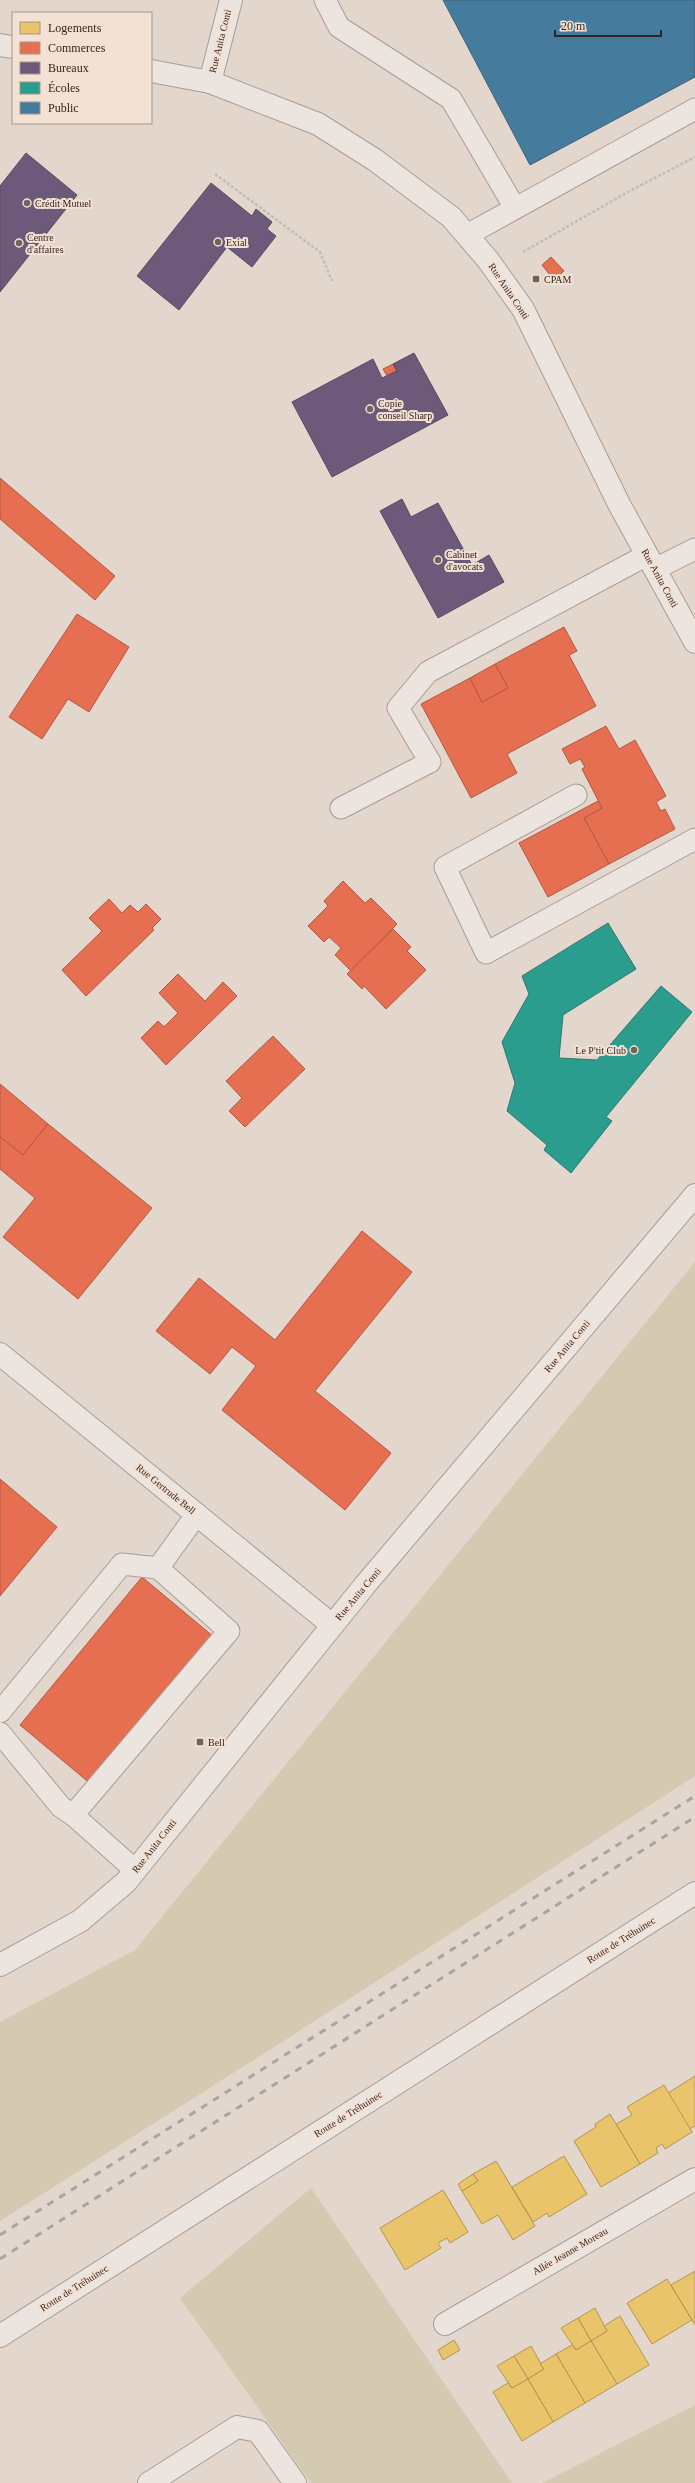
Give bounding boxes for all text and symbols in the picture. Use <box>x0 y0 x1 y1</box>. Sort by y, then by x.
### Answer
street label: Rue Anita Conti <box>207 8 233 74</box>
legend <box>12 12 152 124</box>
scale bar <box>555 12 661 38</box>
text: 20 m <box>561 19 586 33</box>
text: Logements <box>48 21 102 35</box>
text: Commerces <box>48 41 106 55</box>
text: Bureaux <box>48 61 89 75</box>
text: Écoles <box>48 81 80 95</box>
text: Public <box>48 101 79 115</box>
marker: Crédit Mutuel <box>22 198 32 208</box>
place label: Crédit Mutuel <box>35 198 92 209</box>
place label: Centre d'affaires <box>27 232 64 255</box>
marker: Exial <box>213 237 223 247</box>
place label: Exial <box>226 237 247 248</box>
marker: Centre d'affaires <box>14 238 24 248</box>
street label: Rue Anita Conti <box>486 261 532 321</box>
marker: CPAM <box>531 274 541 284</box>
place label: CPAM <box>544 274 572 285</box>
place label: Copie conseil Sharp <box>378 398 432 421</box>
marker: Copie conseil Sharp <box>365 404 375 414</box>
street label: Rue Anita Conti <box>639 547 681 609</box>
place label: Cabinet d'avocats <box>446 549 483 572</box>
marker: Cabinet d'avocats <box>433 555 443 565</box>
place label: Le P'tit Club <box>575 1045 626 1056</box>
marker: Le P'tit Club <box>629 1045 639 1055</box>
street label: Rue Anita Conti <box>542 1317 592 1374</box>
street label: Rue Gertrude Bell <box>134 1462 198 1516</box>
street label: Rue Anita Conti <box>333 1565 383 1622</box>
marker: Bell <box>195 1737 205 1747</box>
place label: Bell <box>208 1737 225 1748</box>
street label: Rue Anita Conti <box>130 1817 178 1875</box>
street label: Route de Tréhuinec <box>585 1914 658 1965</box>
street label: Route de Tréhuinec <box>312 2088 385 2139</box>
street label: Allée Jeanne Moreau <box>530 2225 610 2277</box>
street label: Route de Tréhuinec <box>38 2262 111 2313</box>

